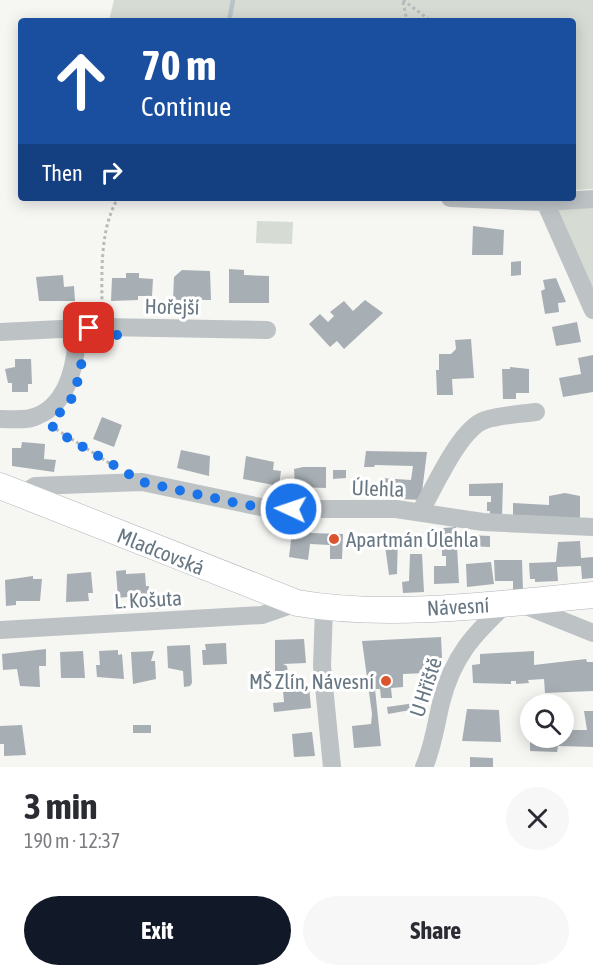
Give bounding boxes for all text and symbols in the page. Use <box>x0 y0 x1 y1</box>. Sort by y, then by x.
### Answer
text: 70 m <box>141 41 216 89</box>
icon: ahead <box>42 42 120 120</box>
text: Continue <box>141 91 231 122</box>
icon: right <box>95 156 128 189</box>
text: Then <box>42 160 83 186</box>
street label: Hořejší <box>144 294 200 318</box>
pin <box>63 302 114 353</box>
icon: arrive <box>72 311 105 344</box>
street label: Úlehla <box>351 475 405 501</box>
position arrow <box>259 477 323 541</box>
street label: Mladcovská <box>114 523 208 579</box>
place label: Apartmán Úlehla <box>346 527 479 551</box>
marker: Apartmán Úlehla <box>327 532 341 546</box>
street label: L. Košuta <box>113 585 183 613</box>
street label: Návesní <box>426 592 490 620</box>
street label: U Hřiště <box>404 654 446 720</box>
place label: MŠ Zlín, Návesní <box>249 669 374 693</box>
marker: MŠ Zlín, Návesní <box>379 674 393 688</box>
map controls <box>520 694 574 748</box>
button: search <box>520 694 574 748</box>
text: 3 min <box>24 785 98 827</box>
button: close <box>506 787 569 850</box>
text: 190 m · 12:37 <box>24 829 120 852</box>
button: Exit <box>24 896 291 965</box>
button: Share <box>303 896 569 965</box>

